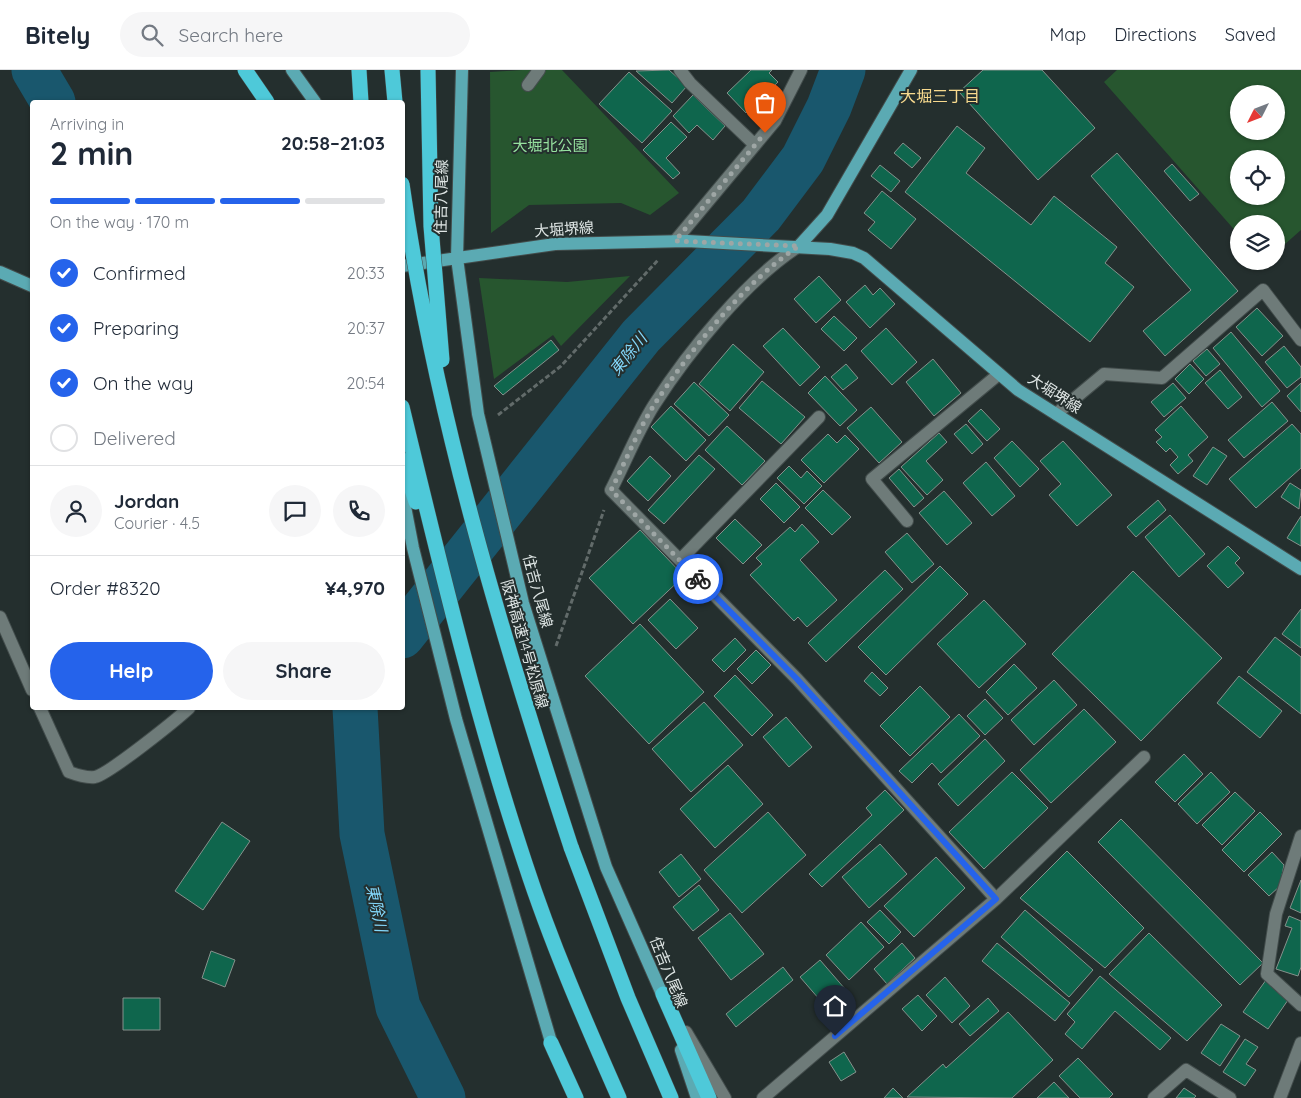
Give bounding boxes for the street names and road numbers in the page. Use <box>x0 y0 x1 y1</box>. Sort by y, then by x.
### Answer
street label: 住吉八尾線 <box>431 159 451 235</box>
street label: 大堀堺線 <box>533 217 595 241</box>
street label: 大堀堺線 <box>1025 369 1085 417</box>
street label: 住吉八尾線 <box>519 552 557 630</box>
street label: 阪神高速14号松原線 <box>498 577 552 711</box>
street label: 住吉八尾線 <box>646 934 692 1010</box>

